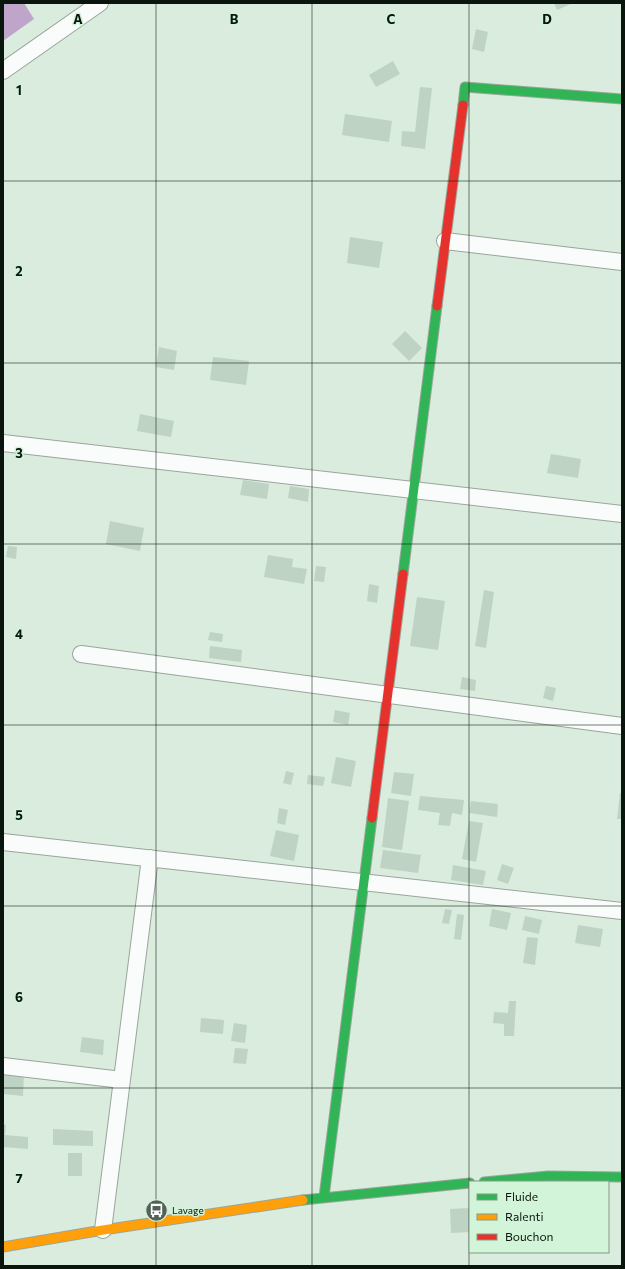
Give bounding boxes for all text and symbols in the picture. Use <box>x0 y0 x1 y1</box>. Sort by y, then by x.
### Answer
text: A <box>73 11 83 27</box>
text: B <box>230 11 239 27</box>
text: C <box>387 11 396 27</box>
text: D <box>542 11 552 27</box>
text: 1 <box>16 82 22 98</box>
text: 2 <box>15 263 23 279</box>
text: 3 <box>15 445 23 461</box>
text: 4 <box>15 626 23 642</box>
text: 5 <box>15 807 23 823</box>
text: 6 <box>15 989 23 1005</box>
text: 7 <box>15 1170 23 1186</box>
legend <box>469 1181 609 1253</box>
text: Fluide <box>505 1189 538 1203</box>
bus stop icon: Lavage <box>143 1197 169 1223</box>
place label: Lavage <box>172 1204 204 1216</box>
text: Ralenti <box>505 1209 544 1223</box>
text: Bouchon <box>505 1229 553 1243</box>

